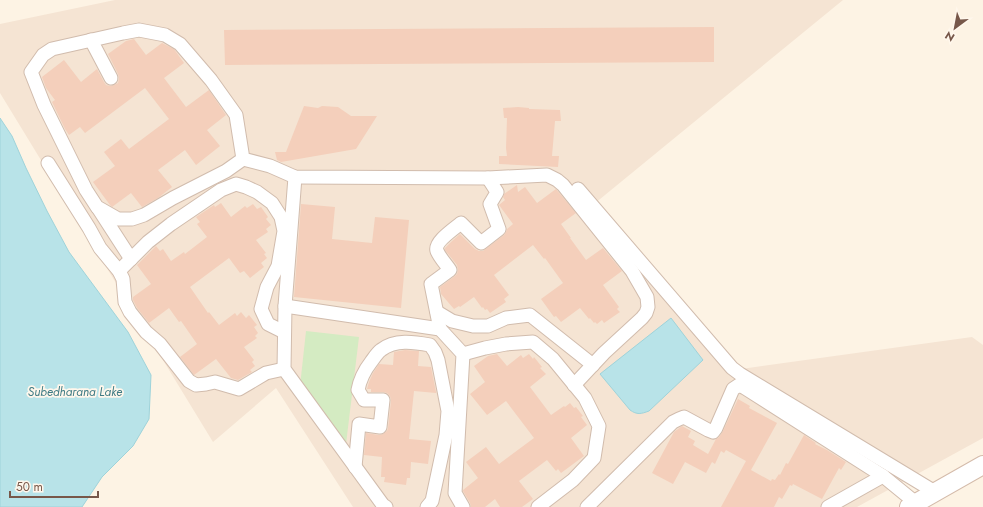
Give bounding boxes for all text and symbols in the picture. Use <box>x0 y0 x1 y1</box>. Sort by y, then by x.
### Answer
north arrow <box>935 8 975 48</box>
text: N <box>942 27 958 46</box>
water label: Subedharana Lake <box>28 383 122 401</box>
scale bar <box>10 473 98 499</box>
text: 50 m <box>16 478 43 496</box>

